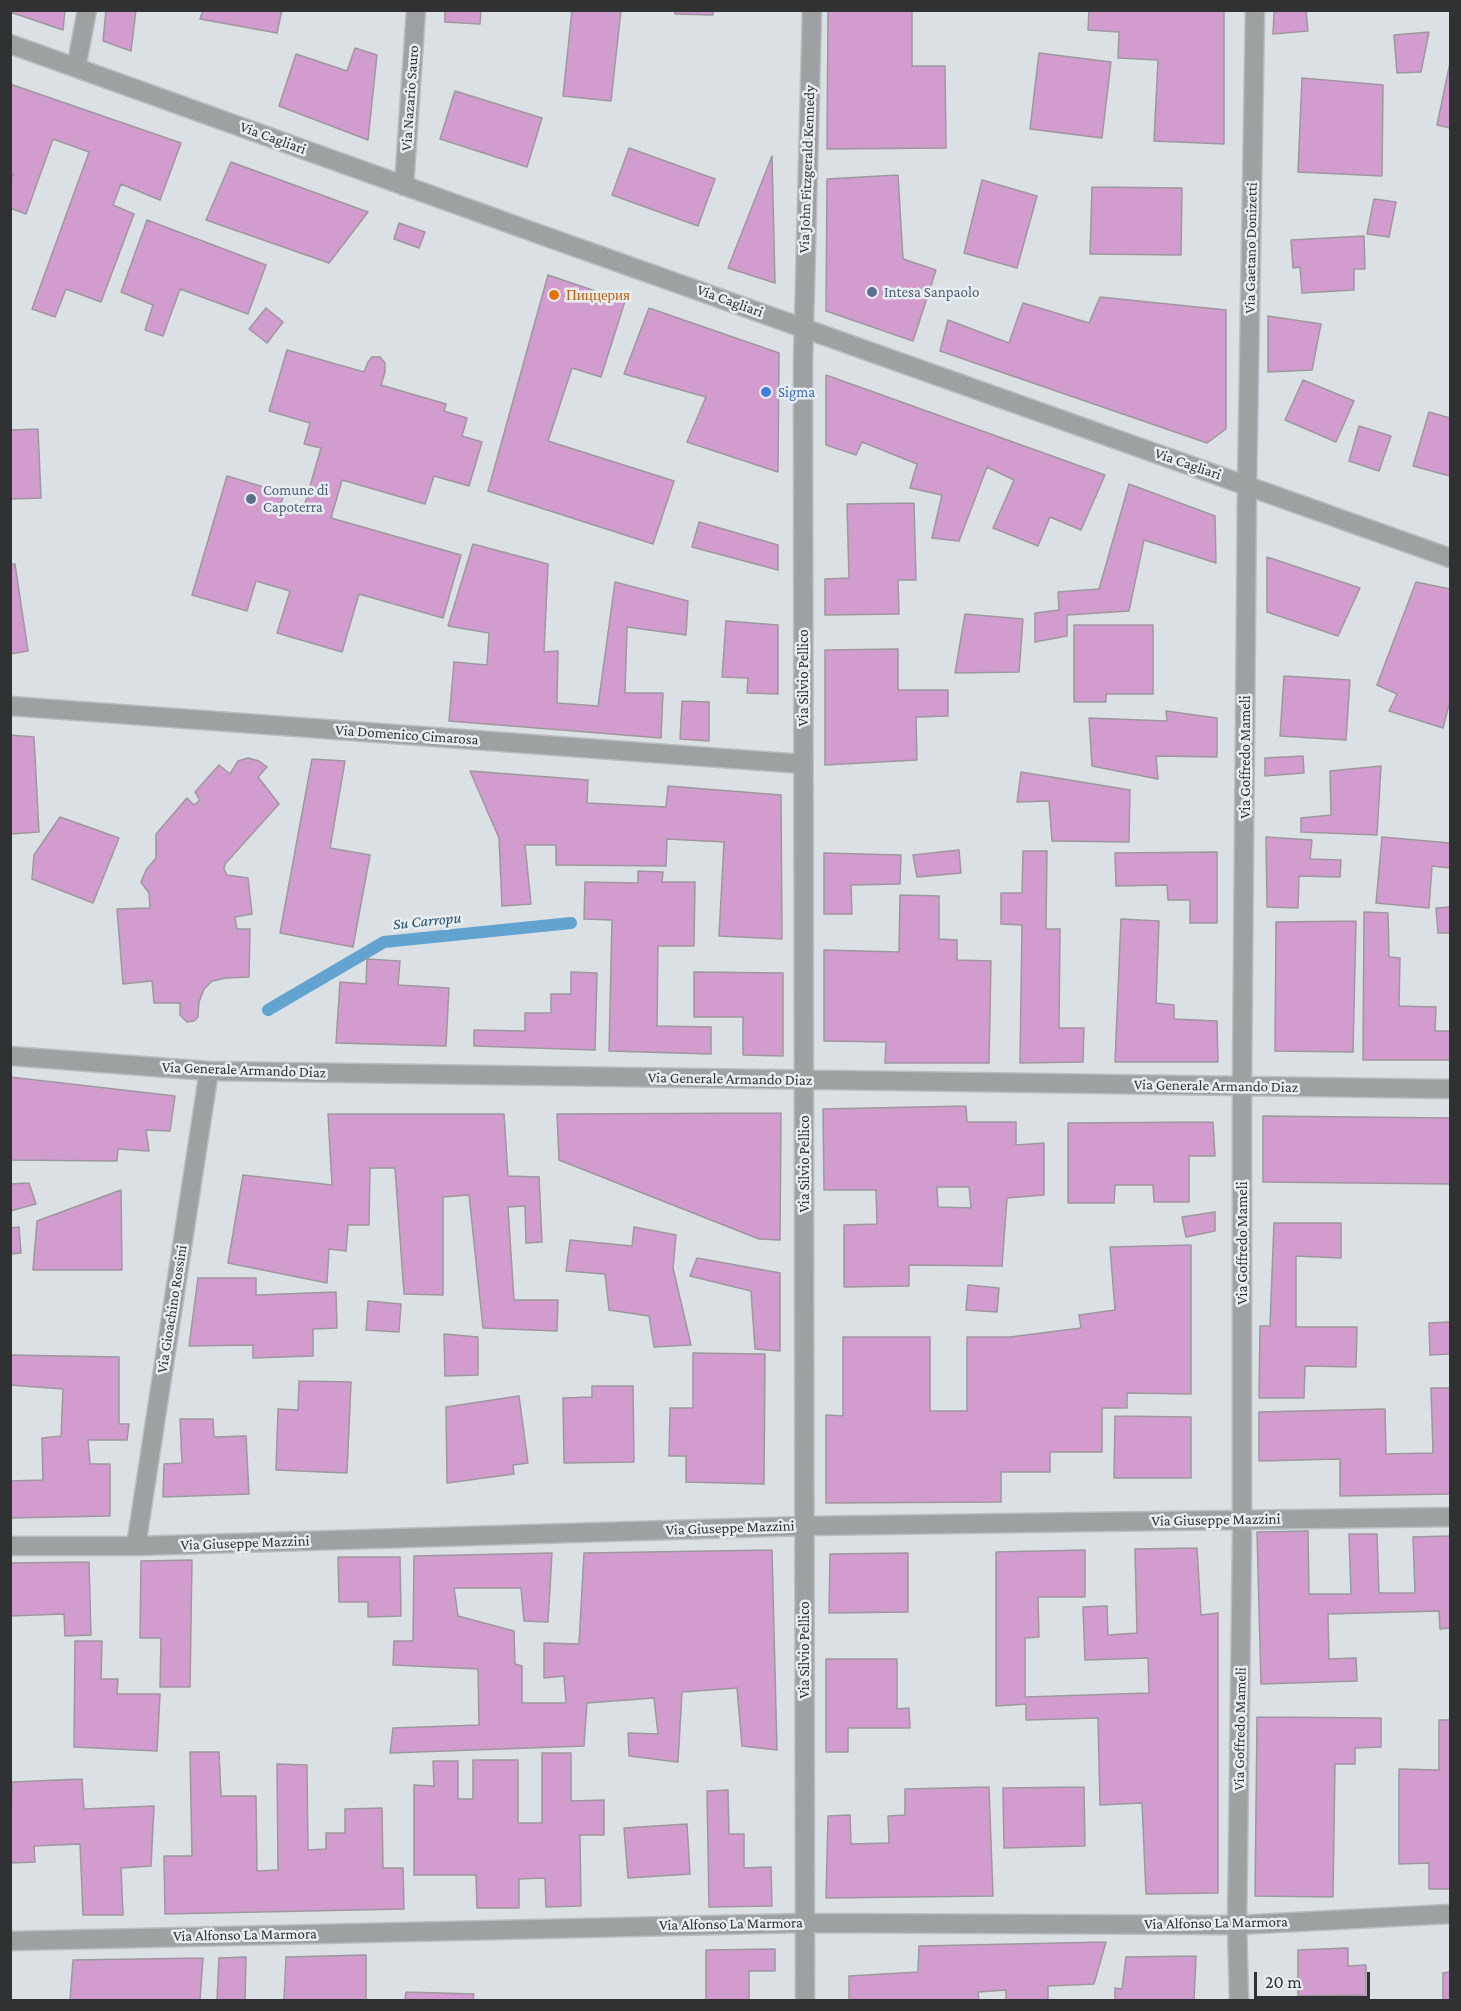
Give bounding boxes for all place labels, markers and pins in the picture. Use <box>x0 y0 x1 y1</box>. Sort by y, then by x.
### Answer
place label: Intesa Sanpaolo <box>884 283 979 301</box>
marker: Intesa Sanpaolo <box>865 285 879 299</box>
place label: Пиццерия <box>566 286 630 304</box>
marker: Пиццерия <box>547 288 561 302</box>
place label: Sigma <box>778 383 815 401</box>
marker: Sigma <box>759 385 773 399</box>
place label: Comune di Capoterra <box>263 481 329 516</box>
marker: Comune di Capoterra <box>244 492 258 506</box>

